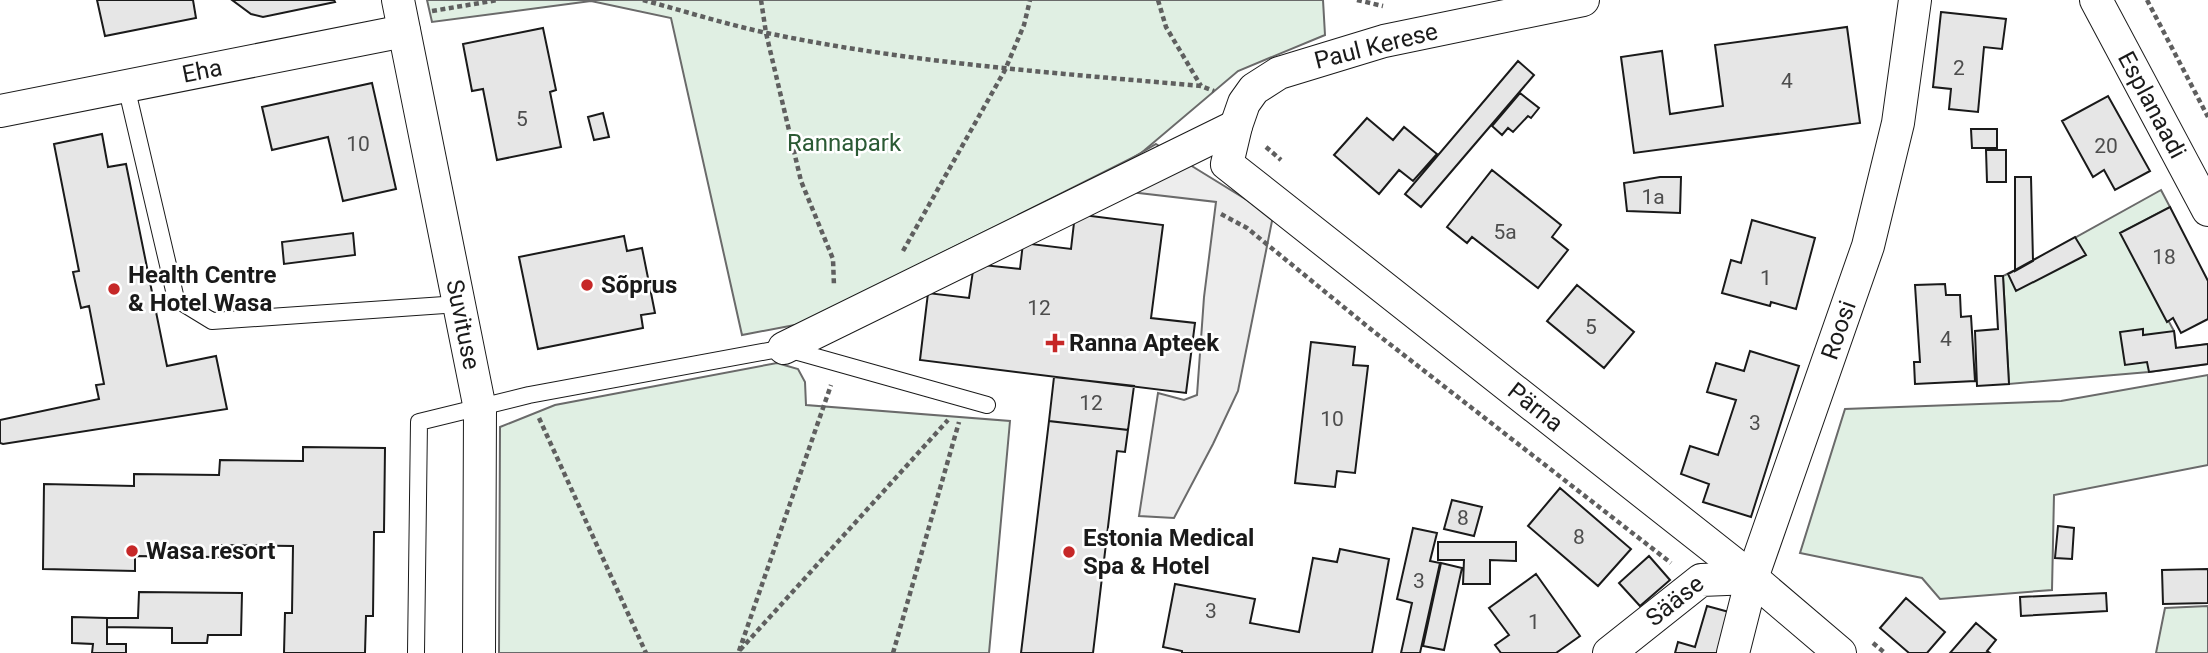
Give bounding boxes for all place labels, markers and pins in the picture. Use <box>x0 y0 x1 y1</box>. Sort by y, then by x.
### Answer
place label: Health Centre & Hotel Wasa <box>128 261 276 317</box>
place label: Sõprus <box>601 271 677 299</box>
marker: Sõprus <box>579 277 595 293</box>
marker: Health Centre & Hotel Wasa <box>106 281 122 297</box>
place label: Ranna Apteek <box>1069 329 1220 357</box>
marker: Ranna Apteek <box>1047 335 1063 351</box>
place label: Estonia Medical Spa & Hotel <box>1083 524 1254 580</box>
place label: Wasa resort <box>146 537 276 565</box>
marker: Wasa resort <box>124 543 140 559</box>
marker: Estonia Medical Spa & Hotel <box>1061 544 1077 560</box>

